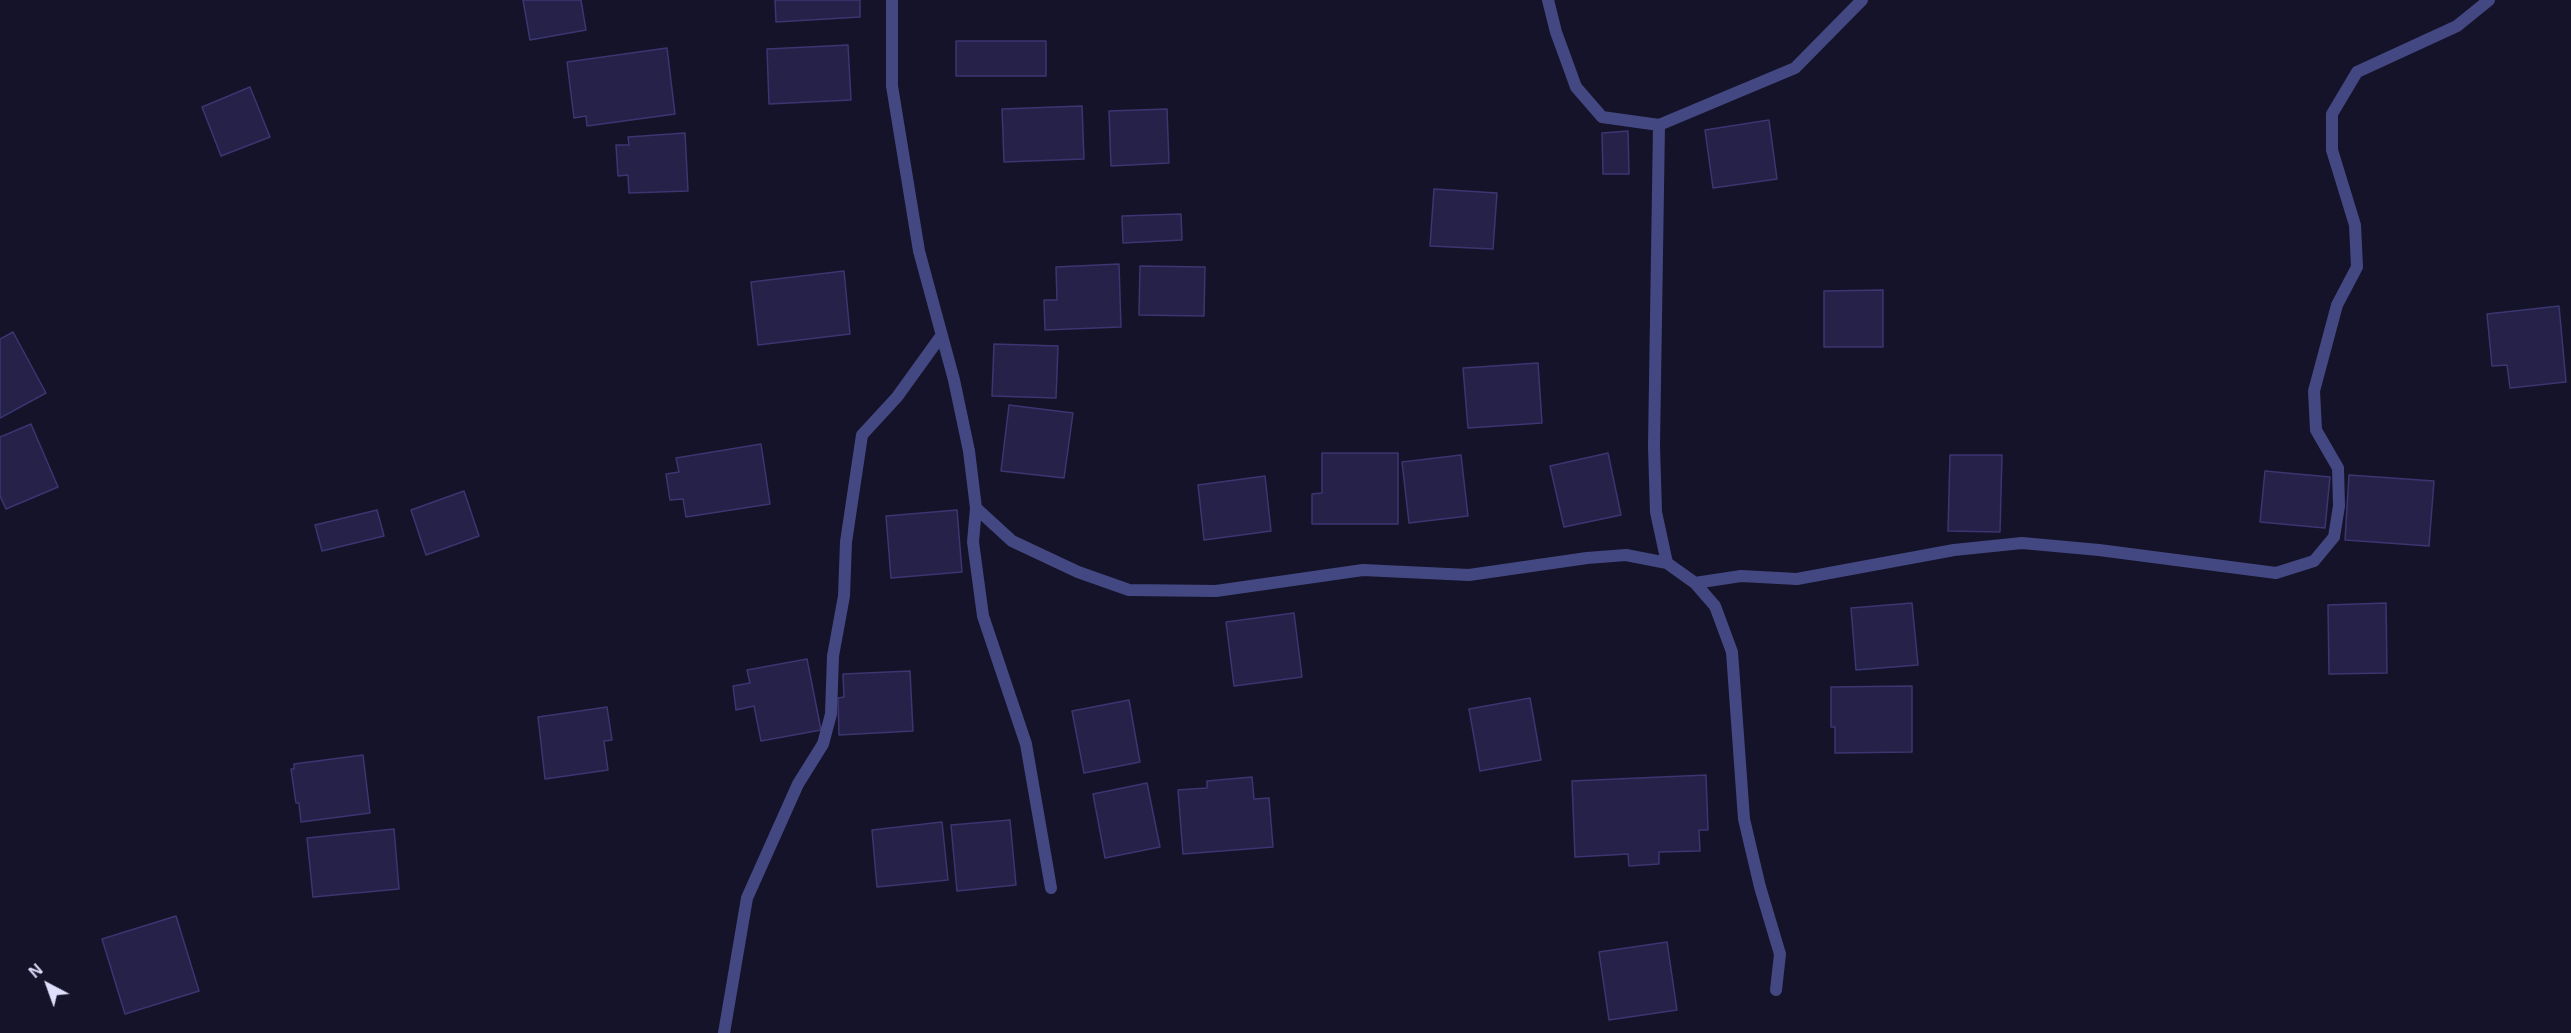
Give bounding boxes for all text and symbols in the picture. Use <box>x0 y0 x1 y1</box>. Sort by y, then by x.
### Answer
north arrow <box>18 955 78 1015</box>
text: N <box>26 961 46 981</box>

